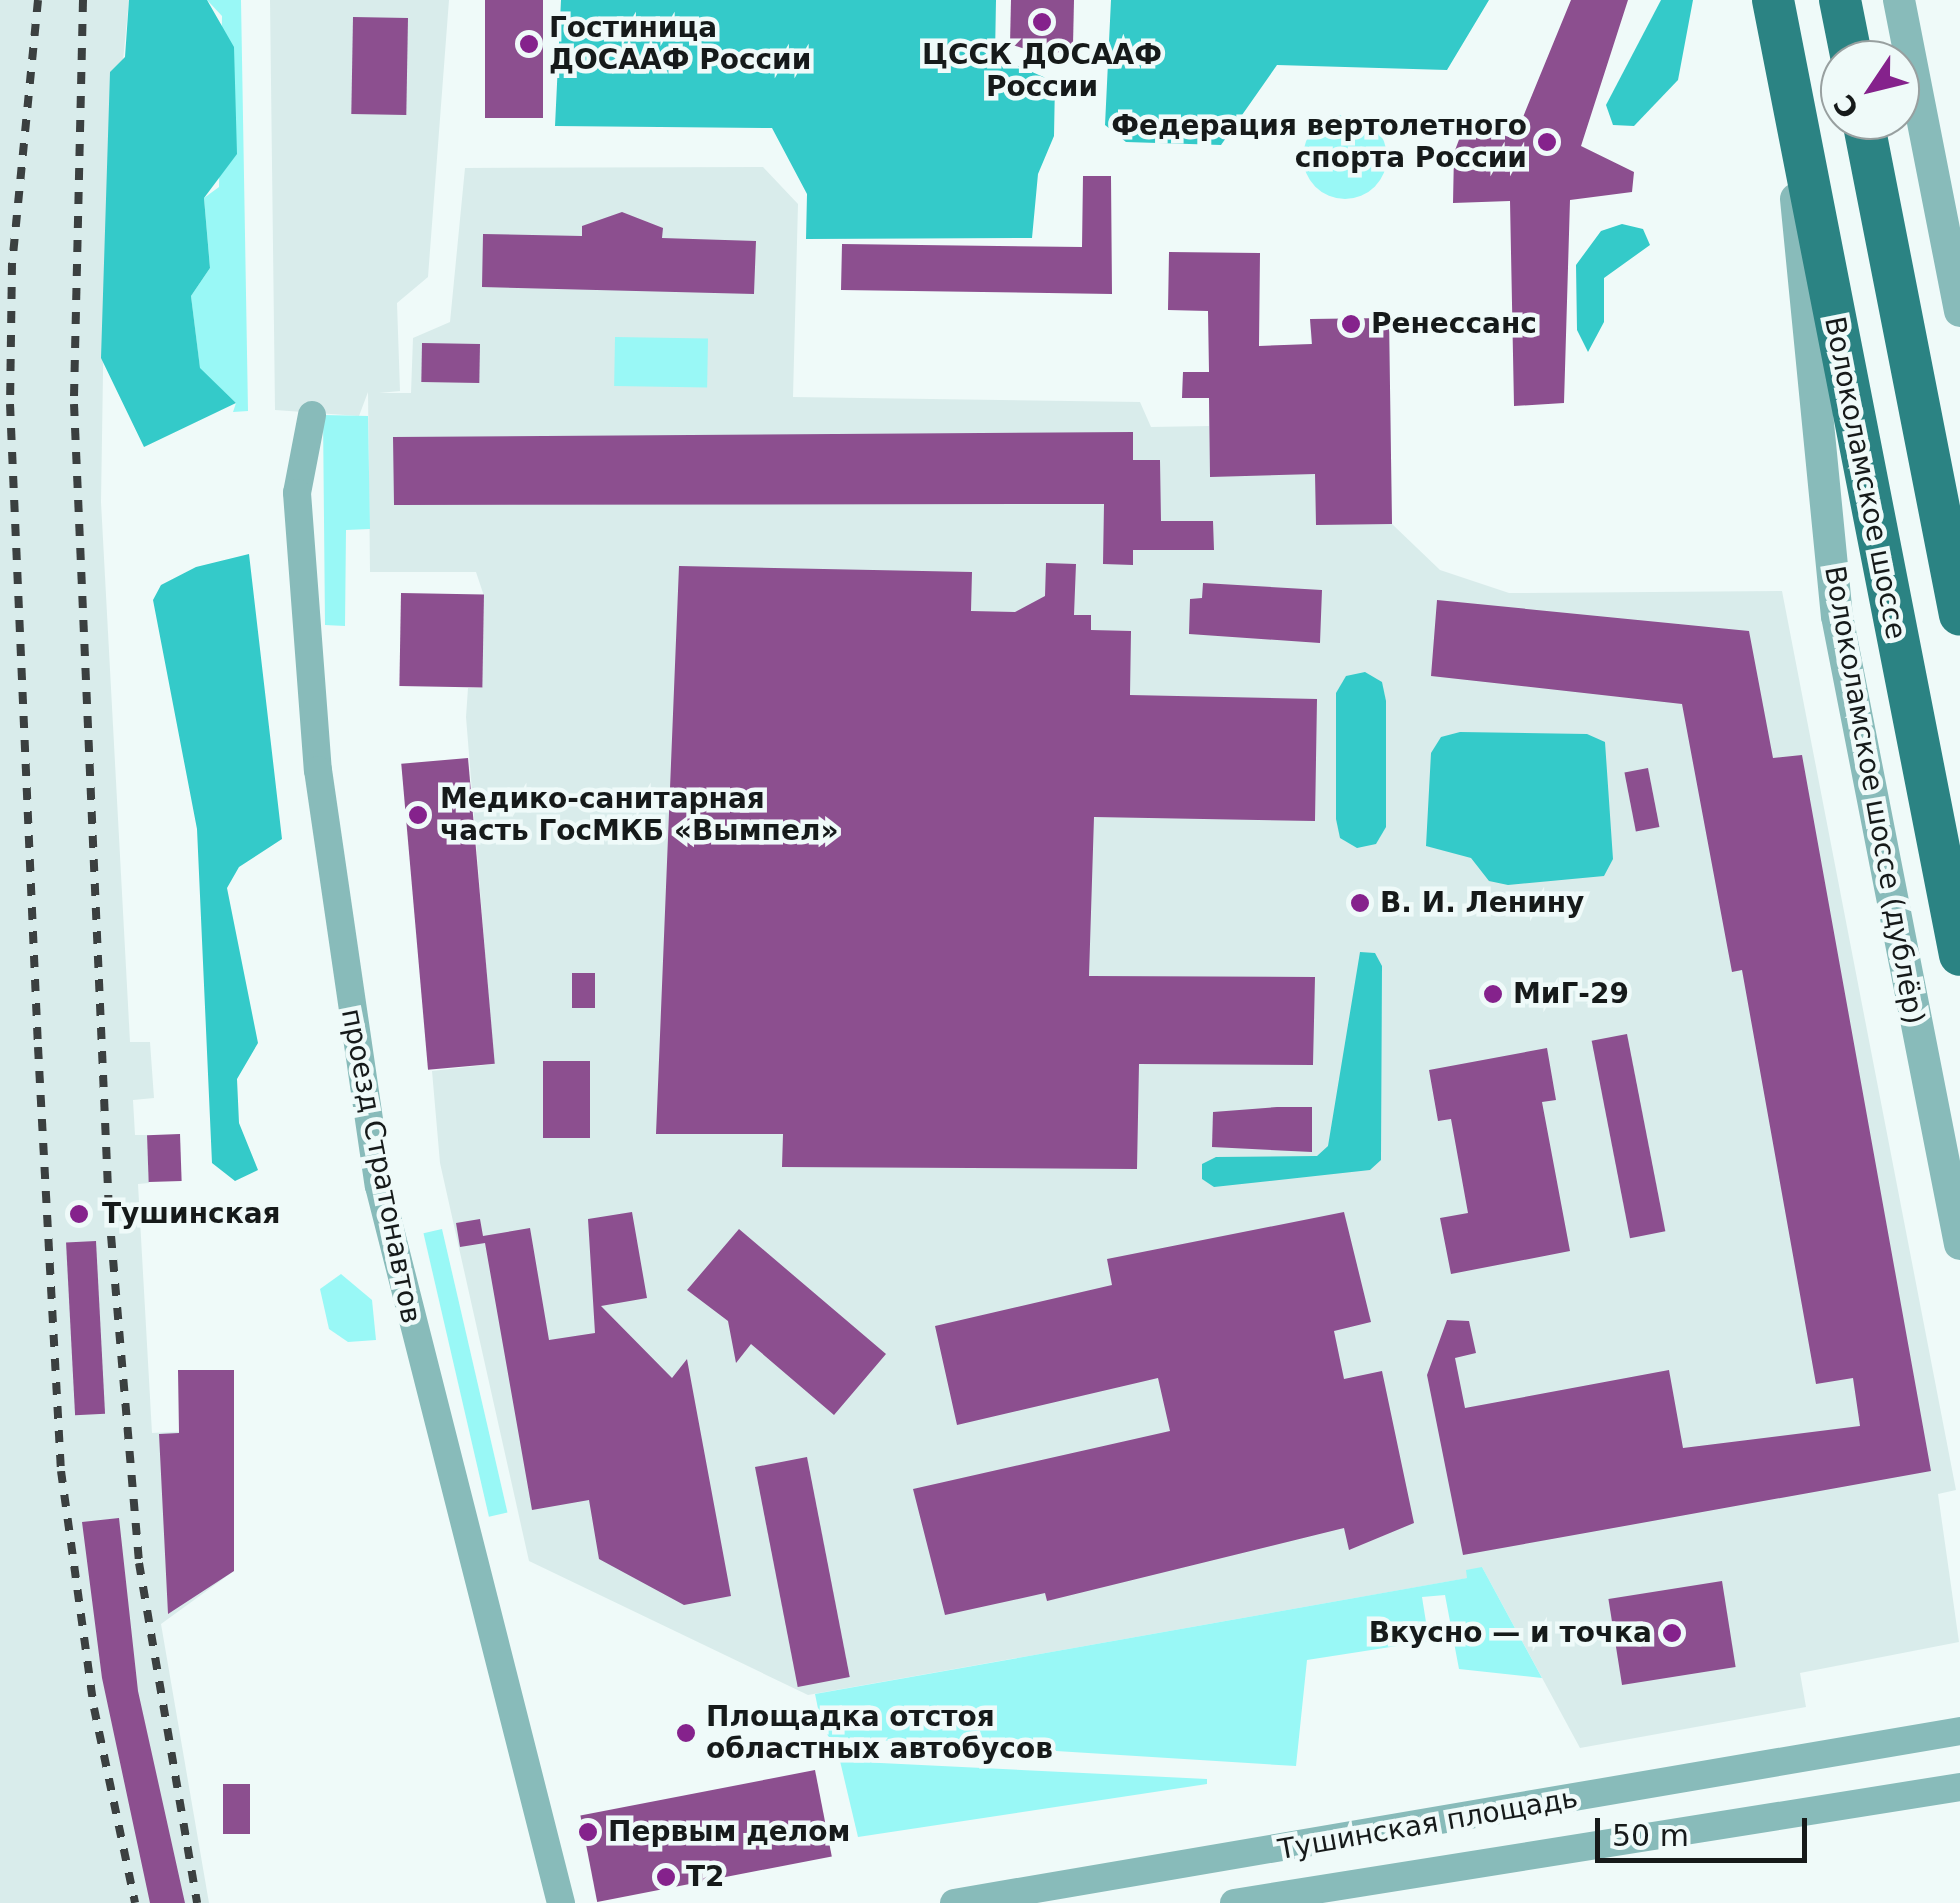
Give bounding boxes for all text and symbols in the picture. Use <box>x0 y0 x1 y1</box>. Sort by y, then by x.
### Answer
place label: Гостиница ДОСААФ России <box>549 11 811 77</box>
marker: ЦССК ДОСААФ России <box>1031 11 1053 33</box>
marker: Гостиница ДОСААФ России <box>518 33 540 55</box>
place label: ЦССК ДОСААФ России <box>922 38 1162 104</box>
north arrow <box>1820 40 1920 140</box>
text: С <box>1827 88 1866 124</box>
place label: Федерация вертолетного спорта России <box>1111 109 1527 175</box>
marker: Федерация вертолетного спорта России <box>1536 131 1558 153</box>
place label: Ренессанс <box>1371 307 1537 341</box>
marker: Ренессанс <box>1340 313 1362 335</box>
street label: Волоколамское шоссе <box>1817 314 1913 642</box>
street label: Волоколамское шоссе (дублёр) <box>1817 563 1931 1027</box>
place label: Медико-санитарная часть ГосМКБ «Вымпел» <box>440 782 838 848</box>
marker: Медико-санитарная часть ГосМКБ «Вымпел» <box>405 802 431 828</box>
place label: В. И. Ленину <box>1380 886 1584 920</box>
marker: В. И. Ленину <box>1349 892 1371 914</box>
place label: МиГ-29 <box>1513 977 1629 1011</box>
marker: МиГ-29 <box>1482 983 1504 1005</box>
street label: проезд Стратонавтов <box>334 1006 428 1326</box>
place label: Тушинская <box>102 1197 281 1231</box>
marker: Тушинская <box>66 1201 92 1227</box>
place label: Вкусно — и точка <box>1369 1616 1652 1650</box>
marker: Вкусно — и точка <box>1661 1622 1683 1644</box>
place label: Площадка отстоя областных автобусов <box>706 1700 1053 1766</box>
marker: Площадка отстоя областных автобусов <box>675 1722 697 1744</box>
street label: Тушинская площадь <box>1276 1781 1580 1867</box>
scale bar <box>1600 1798 1812 1860</box>
place label: Первым делом <box>608 1815 850 1849</box>
text: 50 m <box>1612 1818 1689 1853</box>
marker: Первым делом <box>577 1821 599 1843</box>
place label: T2 <box>686 1860 725 1894</box>
marker: T2 <box>655 1866 677 1888</box>

